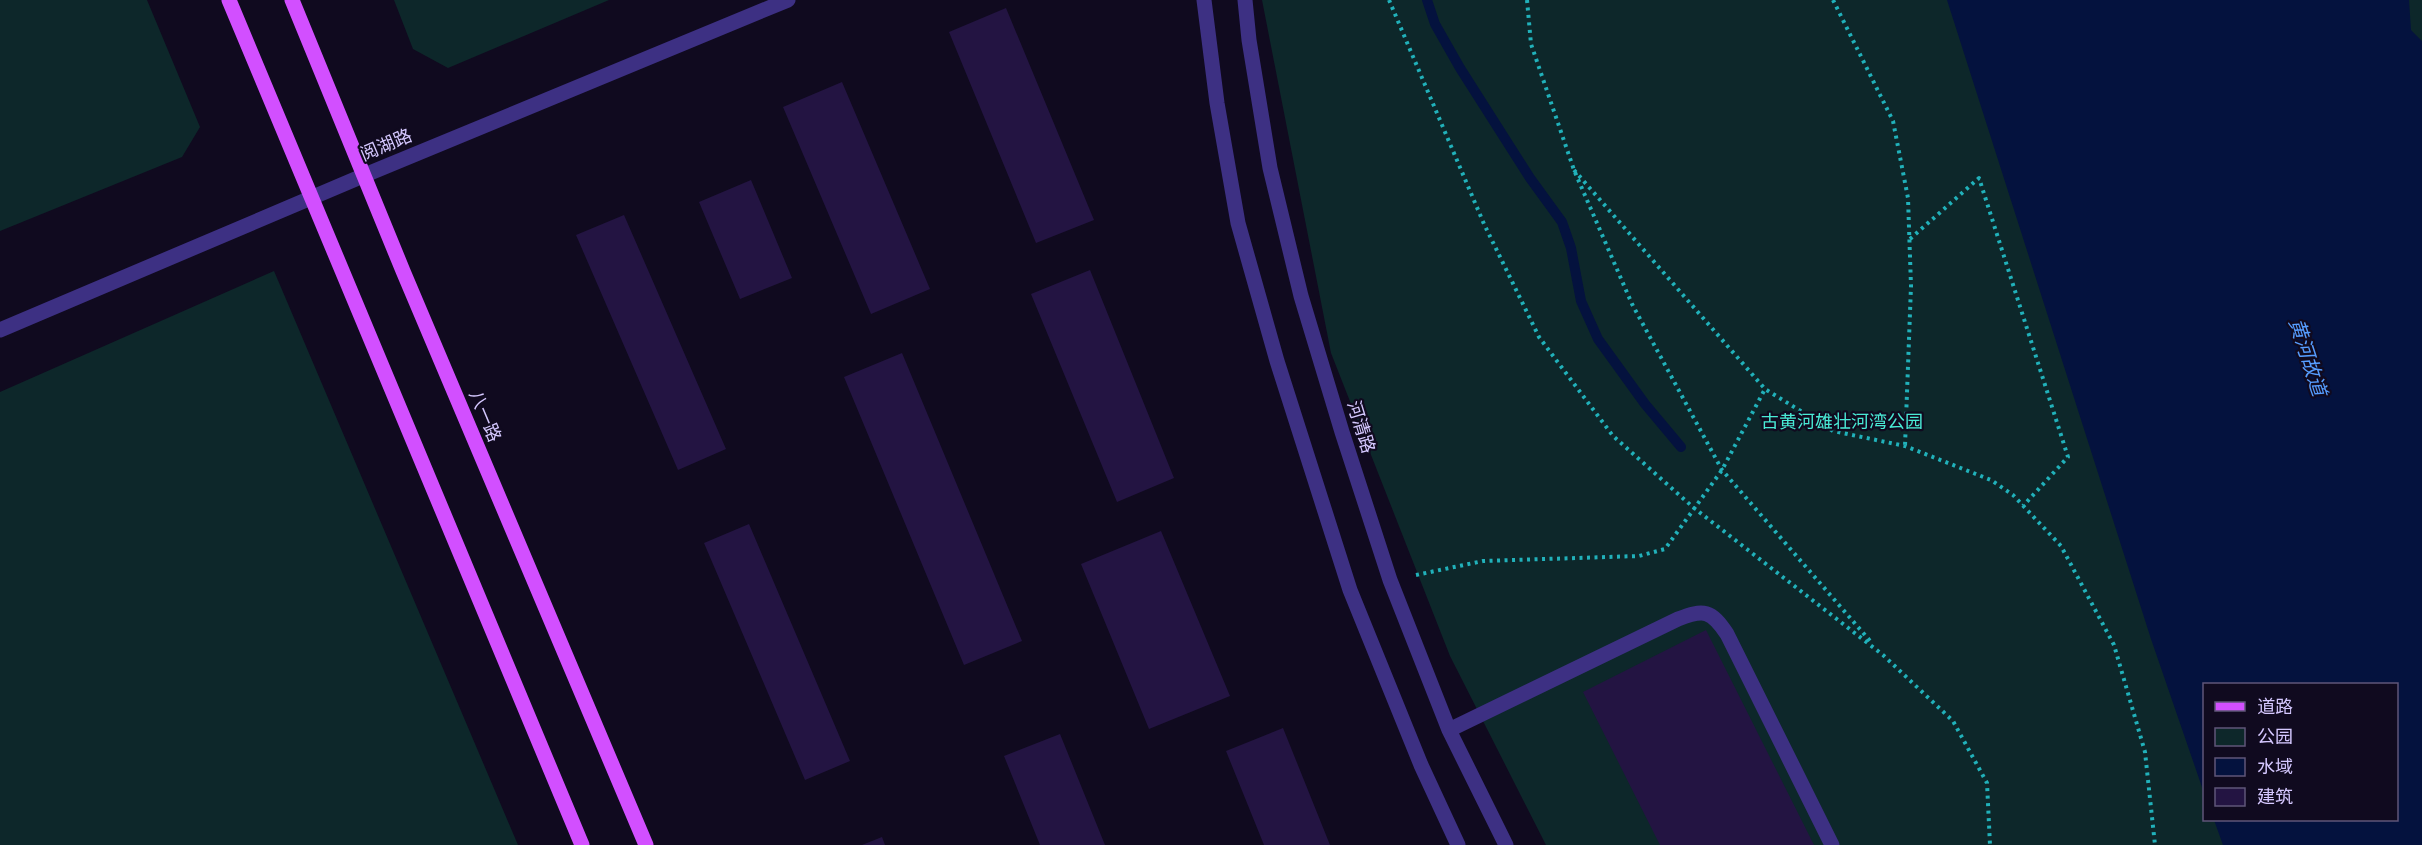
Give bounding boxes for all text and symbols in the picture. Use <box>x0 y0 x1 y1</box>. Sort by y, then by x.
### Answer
street label: 阅湖路 <box>356 122 416 168</box>
water label: 黄河故道 <box>2281 315 2335 403</box>
street label: 八一路 <box>462 386 508 446</box>
street label: 河清路 <box>1341 397 1381 457</box>
park label: 古黄河雄壮河湾公园 <box>1761 409 1923 435</box>
legend <box>2203 683 2398 821</box>
text: 道路 <box>2257 694 2293 720</box>
text: 公园 <box>2257 724 2293 750</box>
text: 水域 <box>2257 754 2293 780</box>
text: 建筑 <box>2257 784 2293 810</box>

